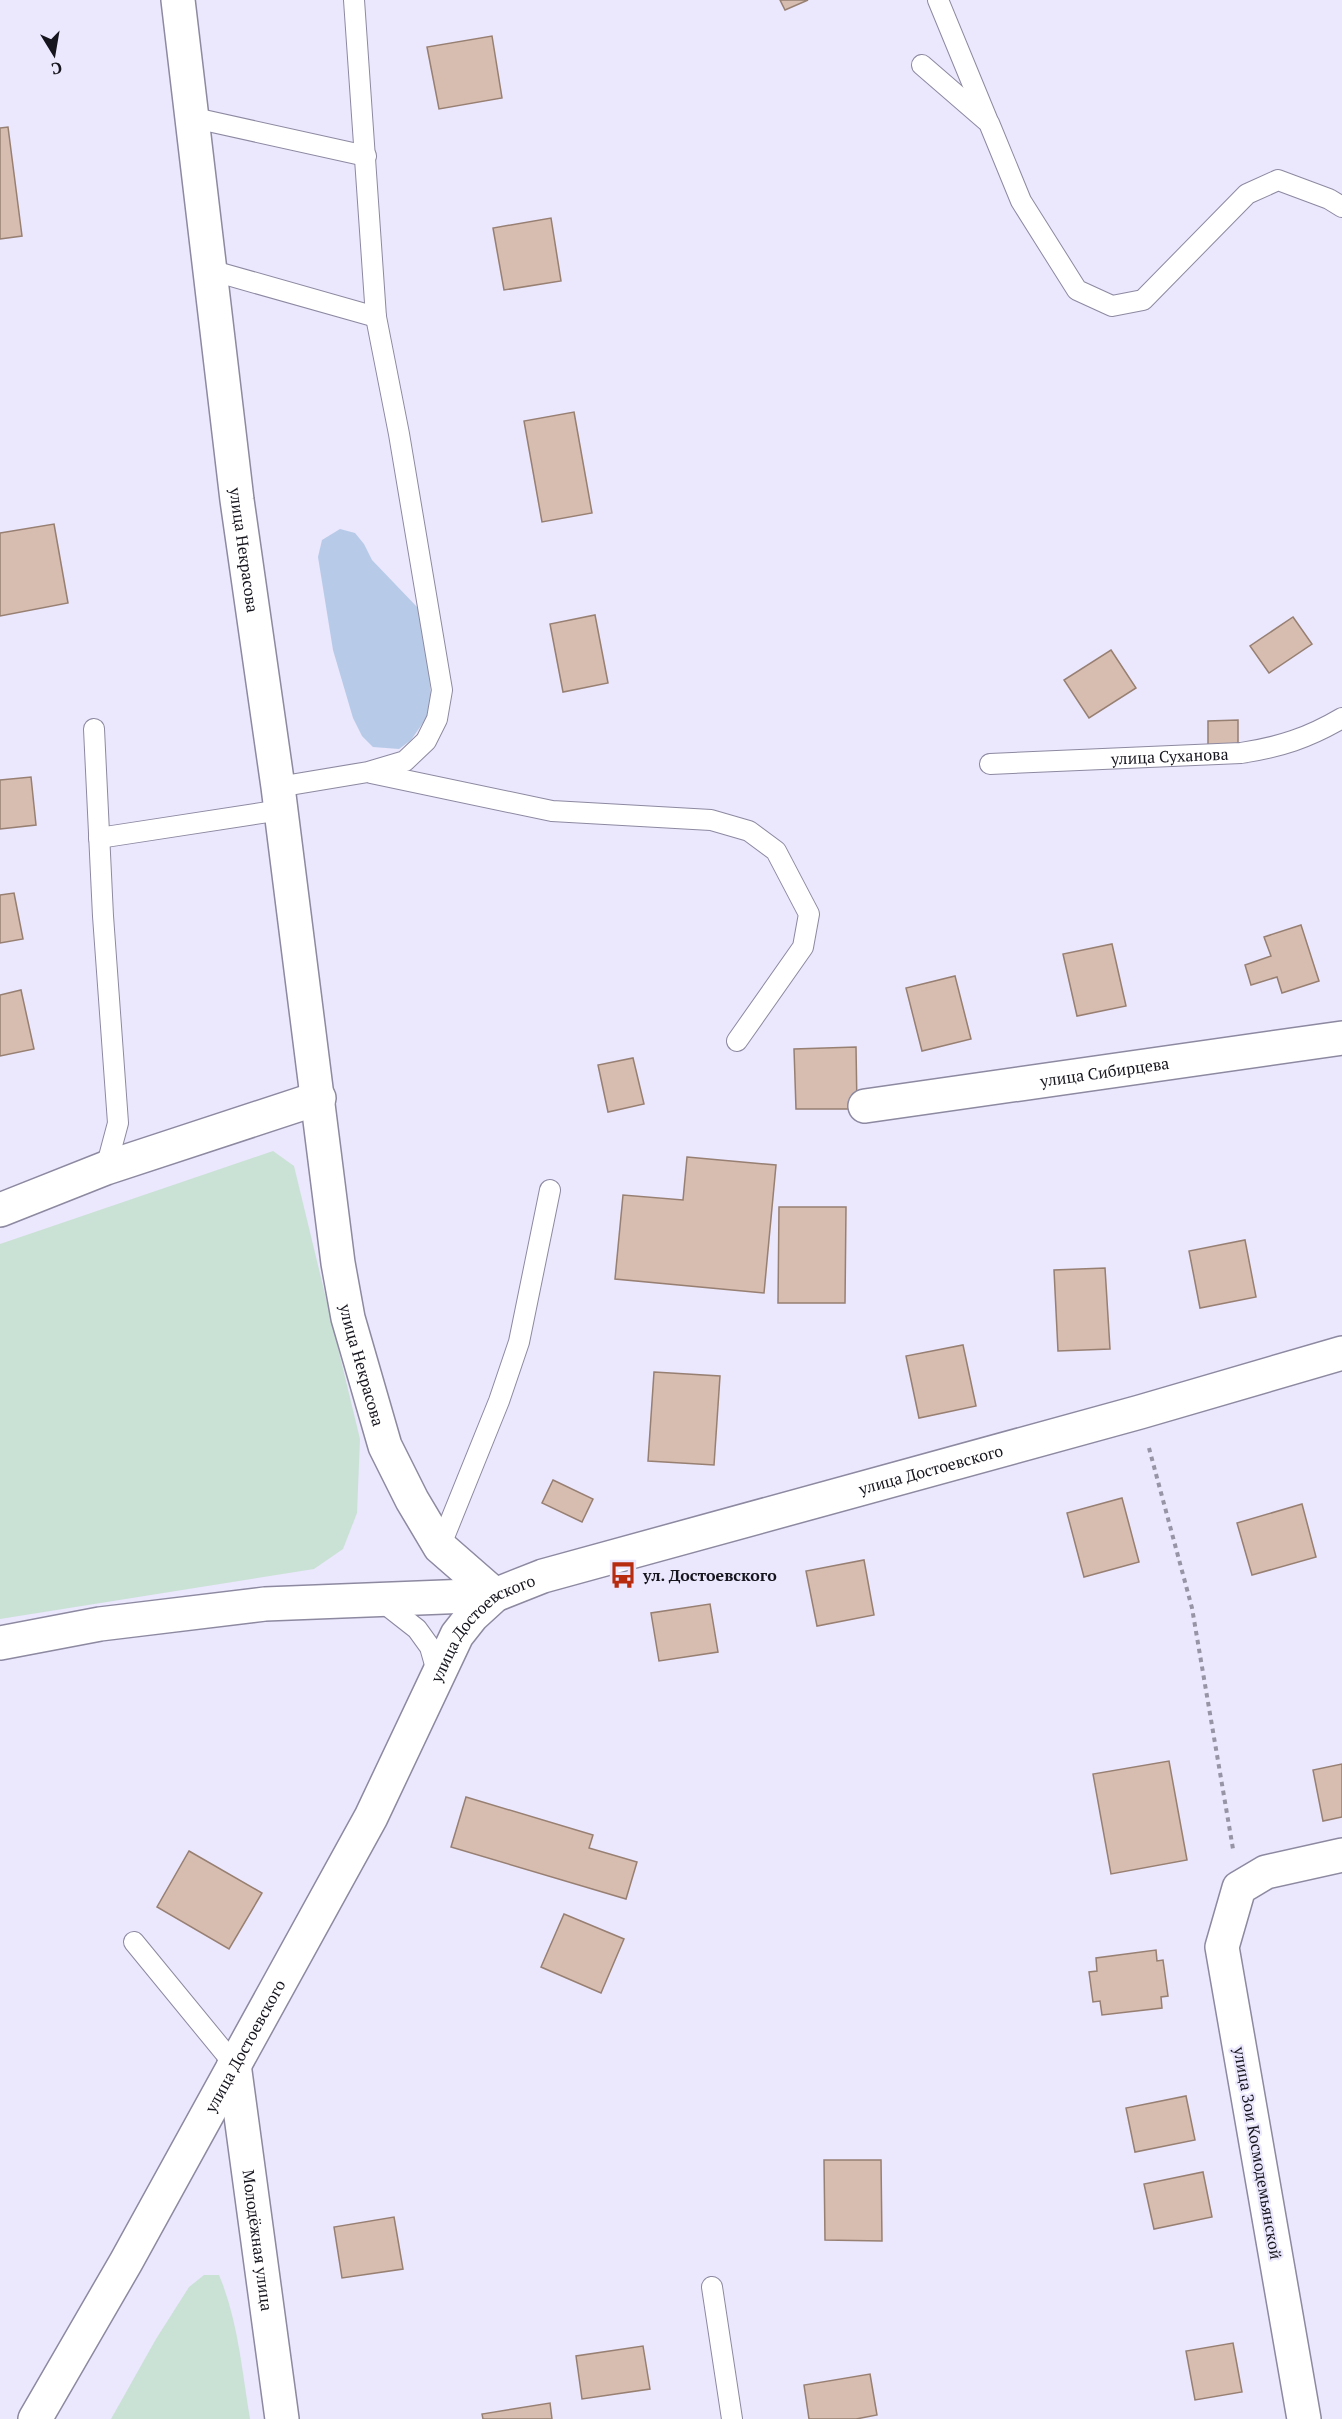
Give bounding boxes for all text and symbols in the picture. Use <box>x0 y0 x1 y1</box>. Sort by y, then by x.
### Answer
north arrow <box>24 24 84 84</box>
text: С <box>50 57 64 81</box>
street label: улица Некрасова <box>224 485 264 614</box>
street label: улица Суханова <box>1110 743 1229 770</box>
street label: улица Сибирцева <box>1038 1052 1171 1092</box>
street label: улица Некрасова <box>334 1301 390 1429</box>
street label: улица Достоевского <box>855 1439 1006 1500</box>
bus stop icon: ул. Достоевского <box>608 1560 638 1590</box>
place label: ул. Достоевского <box>642 1564 777 1586</box>
street label: улица Достоевского <box>425 1569 538 1687</box>
street label: улица Достоевского <box>199 1976 290 2117</box>
street label: улица Зои Космодемьянской <box>1228 2044 1288 2261</box>
street label: Молодёжная улица <box>237 2168 278 2312</box>

